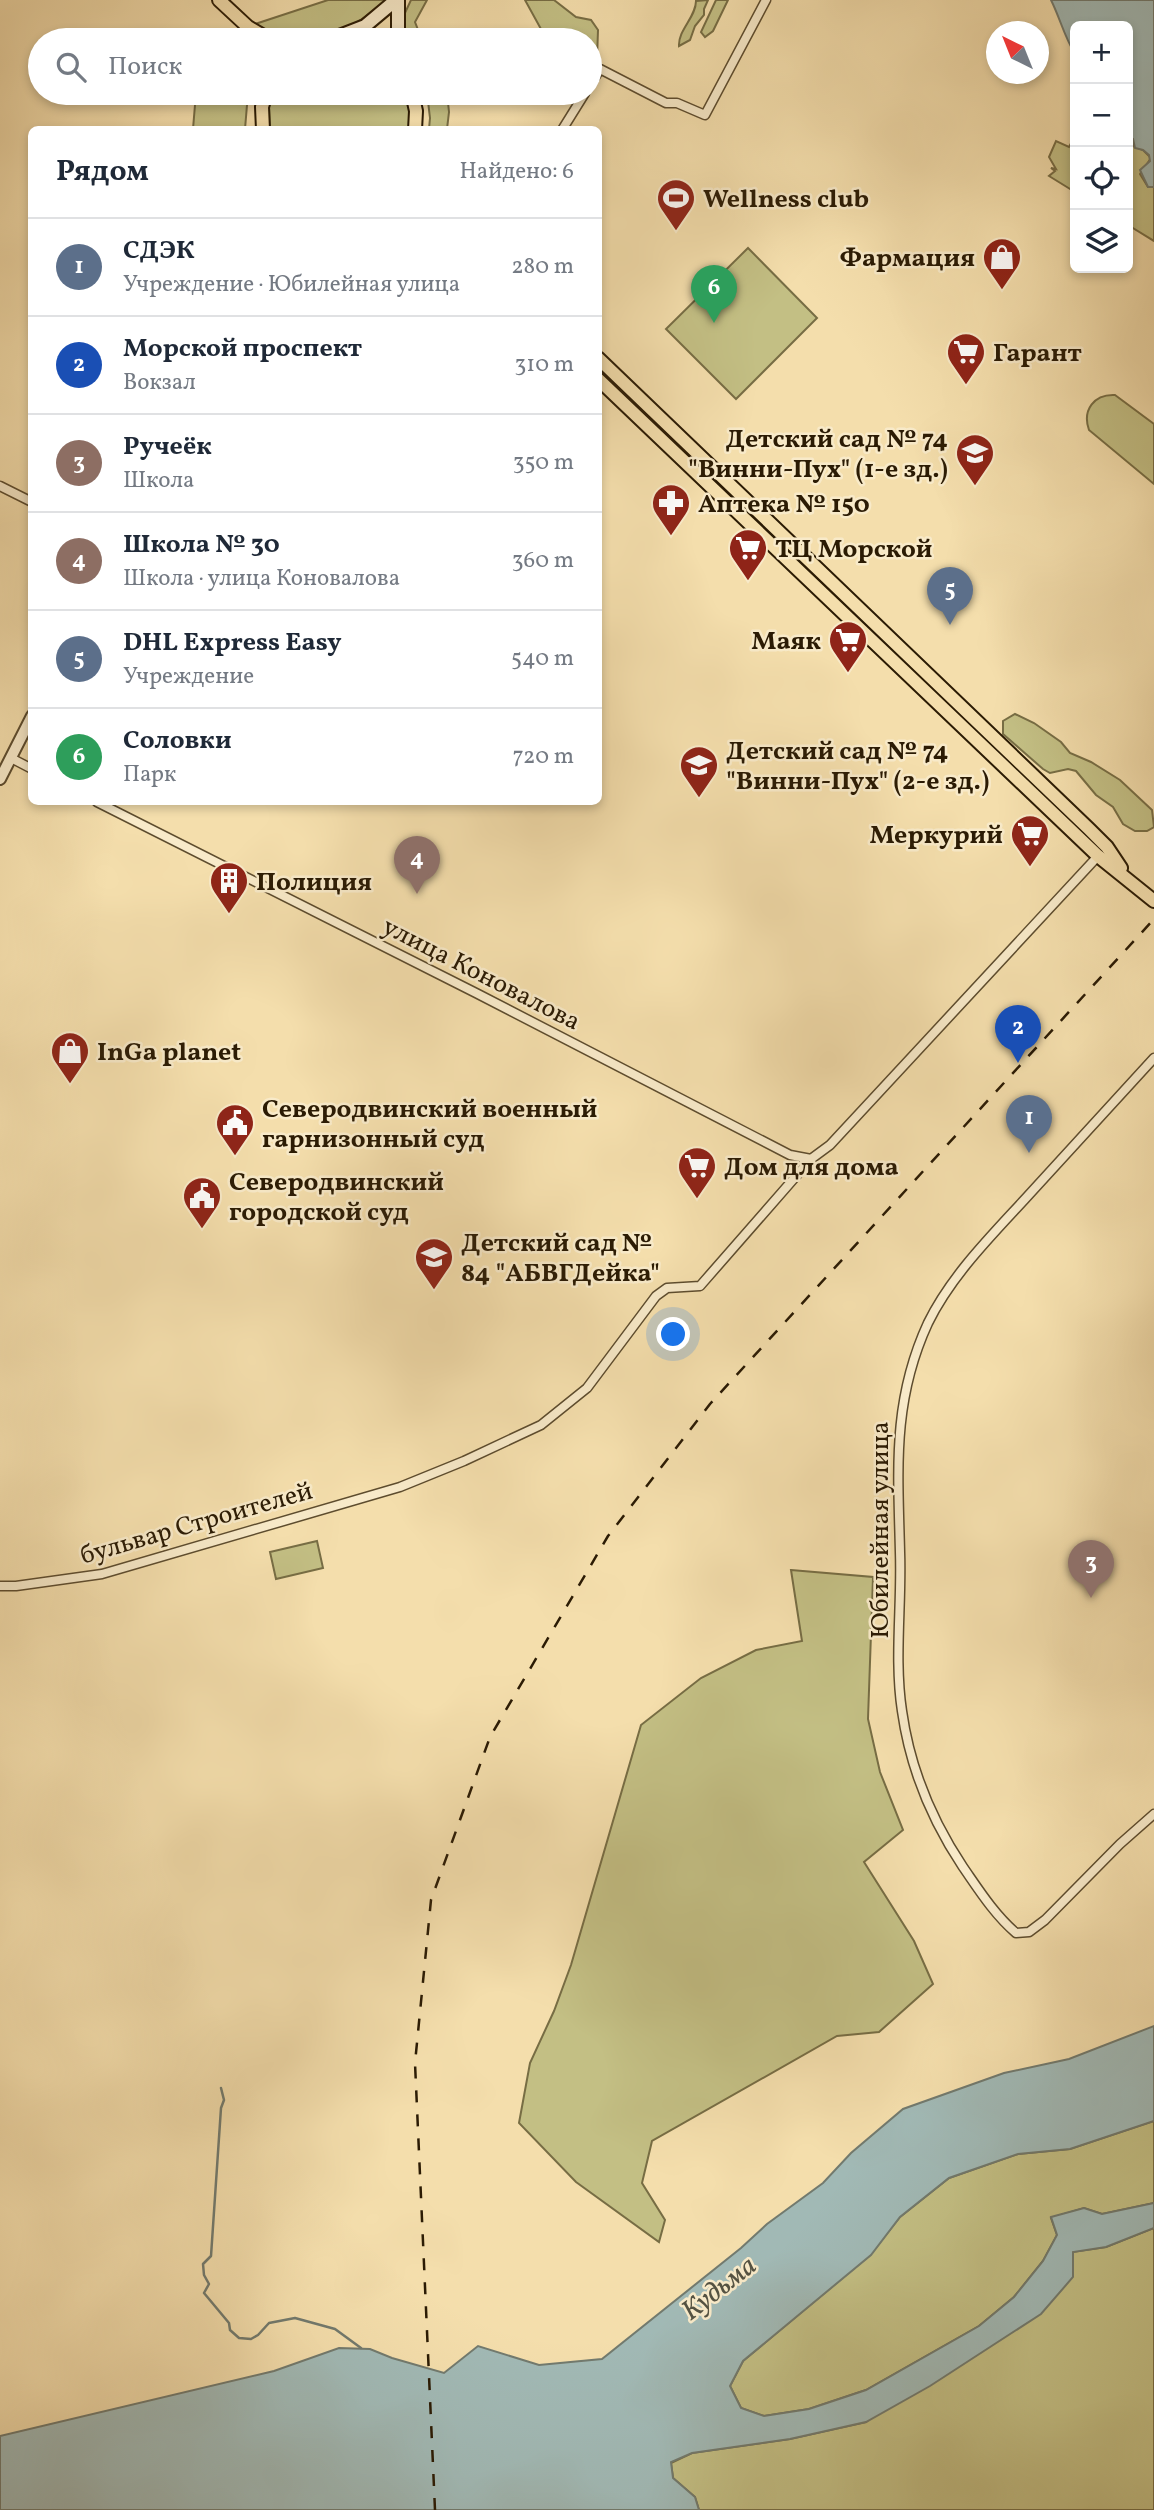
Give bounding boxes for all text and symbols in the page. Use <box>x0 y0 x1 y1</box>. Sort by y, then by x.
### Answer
north arrow <box>986 21 1049 84</box>
map controls <box>1070 21 1133 273</box>
button: + <box>1070 21 1133 84</box>
search box <box>28 28 602 105</box>
icon: search <box>52 48 90 86</box>
text: Поиск <box>108 49 182 85</box>
button: − <box>1070 84 1133 147</box>
button: locate <box>1070 147 1133 210</box>
text: Рядом <box>56 151 149 193</box>
text: Найдено: 6 <box>459 156 574 188</box>
sports icon: Wellness club <box>655 177 697 232</box>
place label: Wellness club <box>703 182 869 218</box>
button: layers <box>1070 210 1133 273</box>
text: СДЭК <box>123 233 195 269</box>
shop icon: Фармация <box>981 236 1023 291</box>
place label: Фармация <box>840 241 975 277</box>
text: 1 <box>74 251 84 283</box>
text: 280 m <box>511 251 574 283</box>
pin: 6 <box>691 265 737 323</box>
text: Учреждение · Юбилейная улица <box>123 269 460 301</box>
text: Морской проспект <box>123 331 362 367</box>
supermarket icon: Гарант <box>945 331 987 386</box>
place label: Гарант <box>993 336 1083 372</box>
text: 2 <box>73 349 85 381</box>
text: 310 m <box>514 349 574 381</box>
text: Вокзал <box>123 367 196 399</box>
place label: Детский сад № 74 "Винни-Пух" (1-е зд.) <box>688 422 948 488</box>
text: Ручеёк <box>123 429 212 465</box>
school or university icon: Детский сад № 74 "Винни-Пух" (1-е зд.) <box>954 432 996 487</box>
text: 3 <box>73 447 85 479</box>
text: 350 m <box>513 447 574 479</box>
text: Школа <box>123 465 194 497</box>
pharmacy icon: Аптека № 150 <box>650 482 692 537</box>
place label: Аптека № 150 <box>698 487 870 523</box>
text: Школа № 30 <box>123 527 280 563</box>
supermarket icon: ТЦ Морской <box>727 527 769 582</box>
place label: ТЦ Морской <box>775 532 933 568</box>
text: 4 <box>72 545 86 577</box>
text: 360 m <box>512 545 574 577</box>
text: Школа · улица Коновалова <box>123 563 400 595</box>
pin: 5 <box>927 567 973 625</box>
supermarket icon: Маяк <box>827 619 869 674</box>
place label: Маяк <box>751 624 821 660</box>
text: DHL Express Easy <box>123 625 342 661</box>
text: 5 <box>73 643 85 675</box>
text: 540 m <box>511 643 574 675</box>
text: Учреждение <box>123 661 254 693</box>
text: Соловки <box>123 723 232 759</box>
place label: Детский сад № 74 "Винни-Пух" (2-е зд.) <box>726 734 989 800</box>
text: 6 <box>73 741 85 773</box>
text: 720 m <box>512 741 574 773</box>
school or university icon: Детский сад № 74 "Винни-Пух" (2-е зд.) <box>678 744 720 799</box>
text: Парк <box>123 759 176 791</box>
supermarket icon: Меркурий <box>1009 813 1051 868</box>
place label: Меркурий <box>869 818 1003 854</box>
pin: 4 <box>394 836 440 894</box>
building icon: Полиция <box>208 860 250 915</box>
place label: Полиция <box>256 865 372 901</box>
street label: улица Коновалова <box>376 909 586 1040</box>
pin: 2 <box>995 1005 1041 1063</box>
shop icon: InGa planet <box>49 1030 91 1085</box>
place label: InGa planet <box>97 1035 241 1071</box>
place label: Северодвинский военный гарнизонный суд <box>262 1092 598 1158</box>
pin: 1 <box>1006 1095 1052 1153</box>
public building icon: Северодвинский военный гарнизонный суд <box>214 1102 256 1157</box>
supermarket icon: Дом для дома <box>676 1145 718 1200</box>
place label: Дом для дома <box>724 1150 899 1186</box>
place label: Северодвинский городской суд <box>229 1165 444 1231</box>
public building icon: Северодвинский городской суд <box>181 1175 223 1230</box>
place label: Детский сад № 84 "АБВГДейка" <box>461 1226 660 1292</box>
school or university icon: Детский сад № 84 "АБВГДейка" <box>413 1236 455 1291</box>
your location <box>656 1317 690 1351</box>
street label: Юбилейная улица <box>863 1421 899 1639</box>
street label: бульвар Строителей <box>76 1474 317 1574</box>
pin: 3 <box>1068 1540 1114 1598</box>
water label: Кудьма <box>674 2247 765 2331</box>

